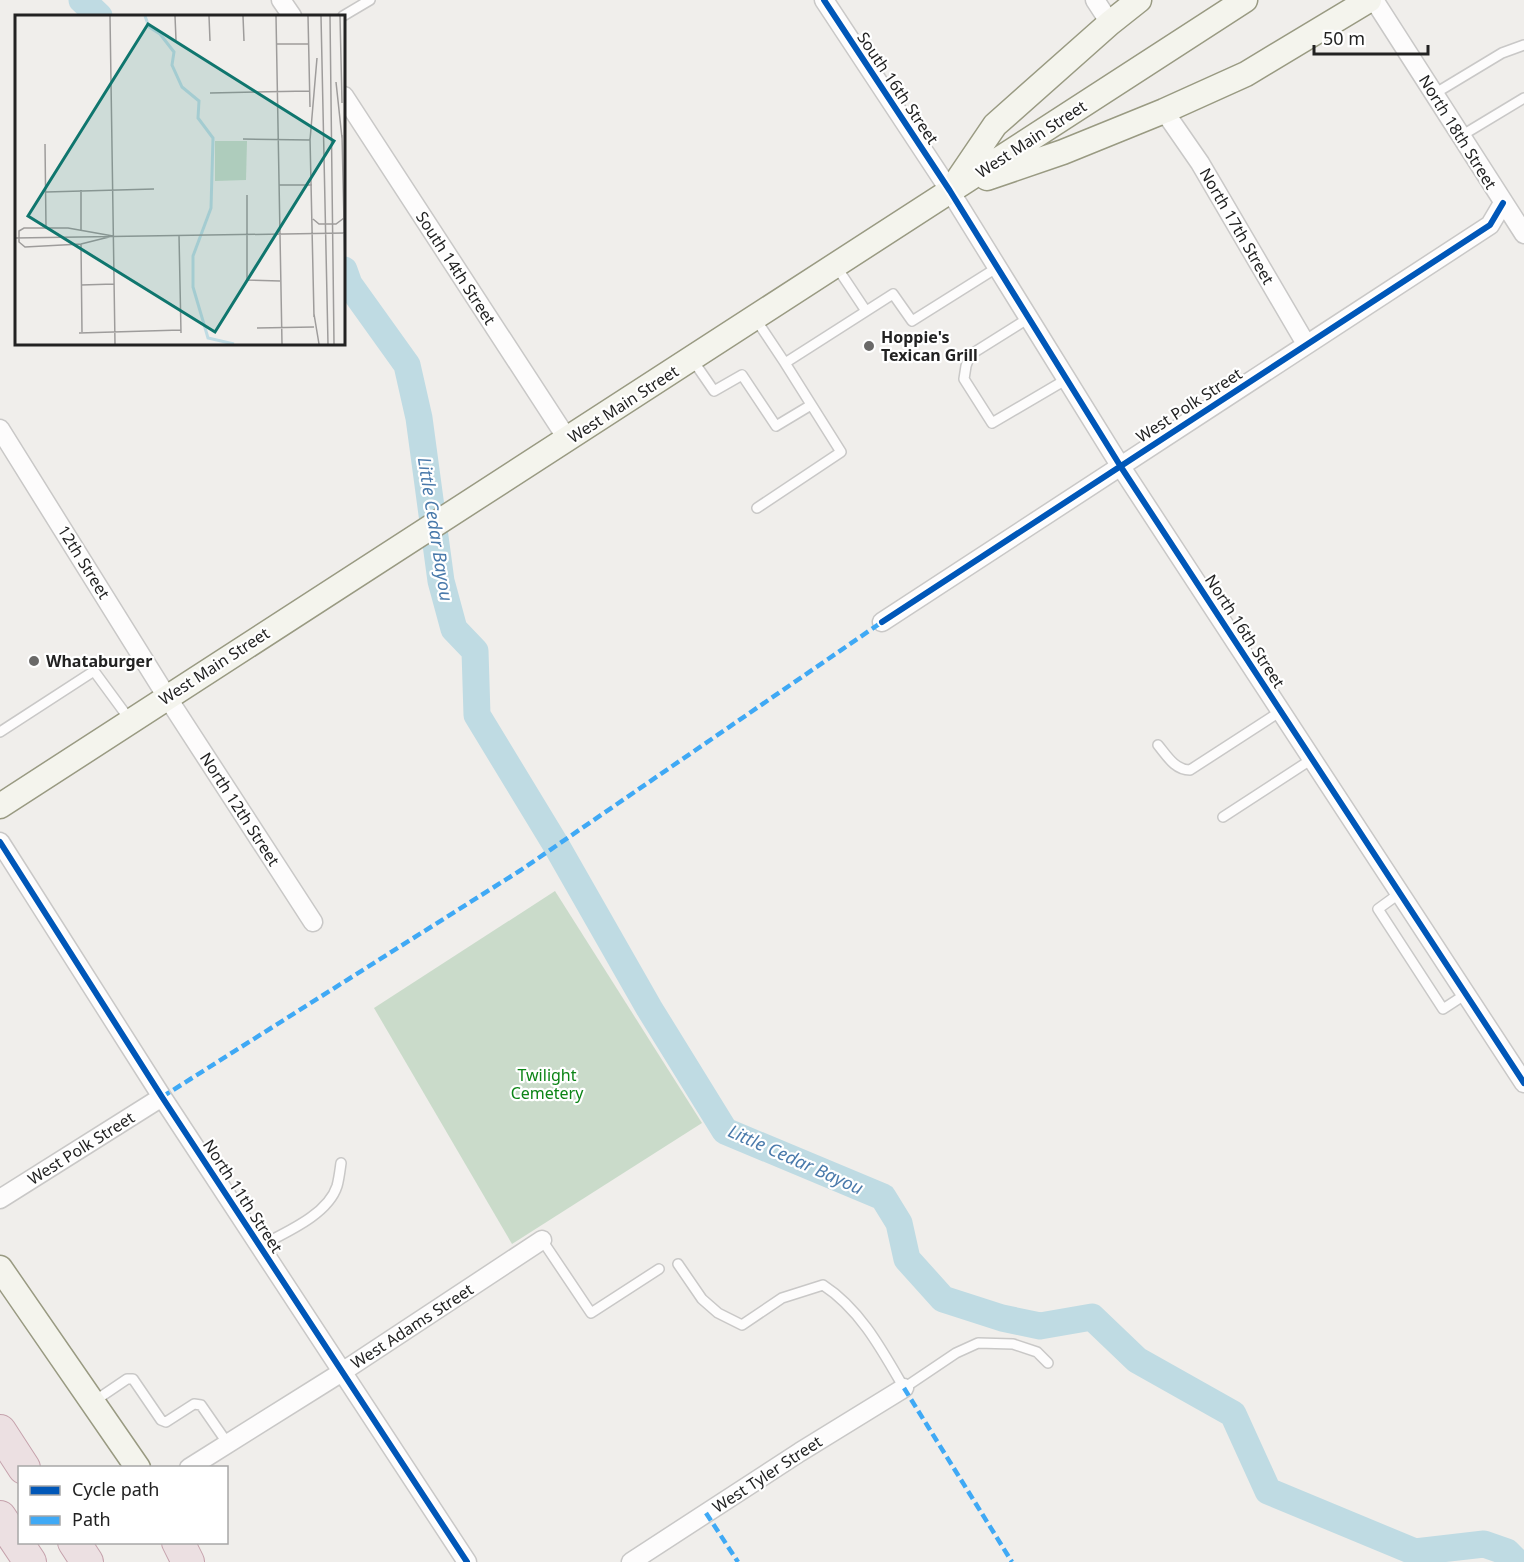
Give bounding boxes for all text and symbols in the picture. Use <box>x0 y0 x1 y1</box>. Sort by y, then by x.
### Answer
inset map <box>15 15 345 345</box>
scale bar <box>1314 18 1428 56</box>
text: 50 m <box>1323 26 1365 50</box>
street label: South 16th Street <box>852 28 944 149</box>
street label: North 18th Street <box>1414 71 1502 194</box>
street label: West Main Street <box>972 95 1091 183</box>
street label: North 17th Street <box>1195 164 1279 288</box>
street label: South 14th Street <box>411 207 501 329</box>
place label: Hoppie's Texican Grill <box>881 326 978 366</box>
marker: Hoppie's Texican Grill <box>862 339 876 353</box>
street label: West Main Street <box>564 360 683 448</box>
street label: West Polk Street <box>1132 362 1246 447</box>
water label: Little Cedar Bayou <box>413 455 459 603</box>
street label: 12th Street <box>53 521 115 603</box>
street label: North 16th Street <box>1200 570 1290 692</box>
street label: West Main Street <box>155 622 274 710</box>
place label: Whataburger <box>46 650 152 672</box>
marker: Whataburger <box>27 654 41 668</box>
street label: North 12th Street <box>195 748 285 870</box>
park label: Twilight Cemetery <box>511 1064 584 1104</box>
street label: West Polk Street <box>23 1106 139 1190</box>
water label: Little Cedar Bayou <box>725 1118 867 1200</box>
street label: North 11th Street <box>198 1135 288 1257</box>
street label: West Adams Street <box>347 1278 478 1374</box>
street label: West Tyler Street <box>708 1430 826 1518</box>
legend <box>18 1466 228 1544</box>
text: Cycle path <box>72 1477 159 1501</box>
text: Path <box>72 1507 111 1531</box>

